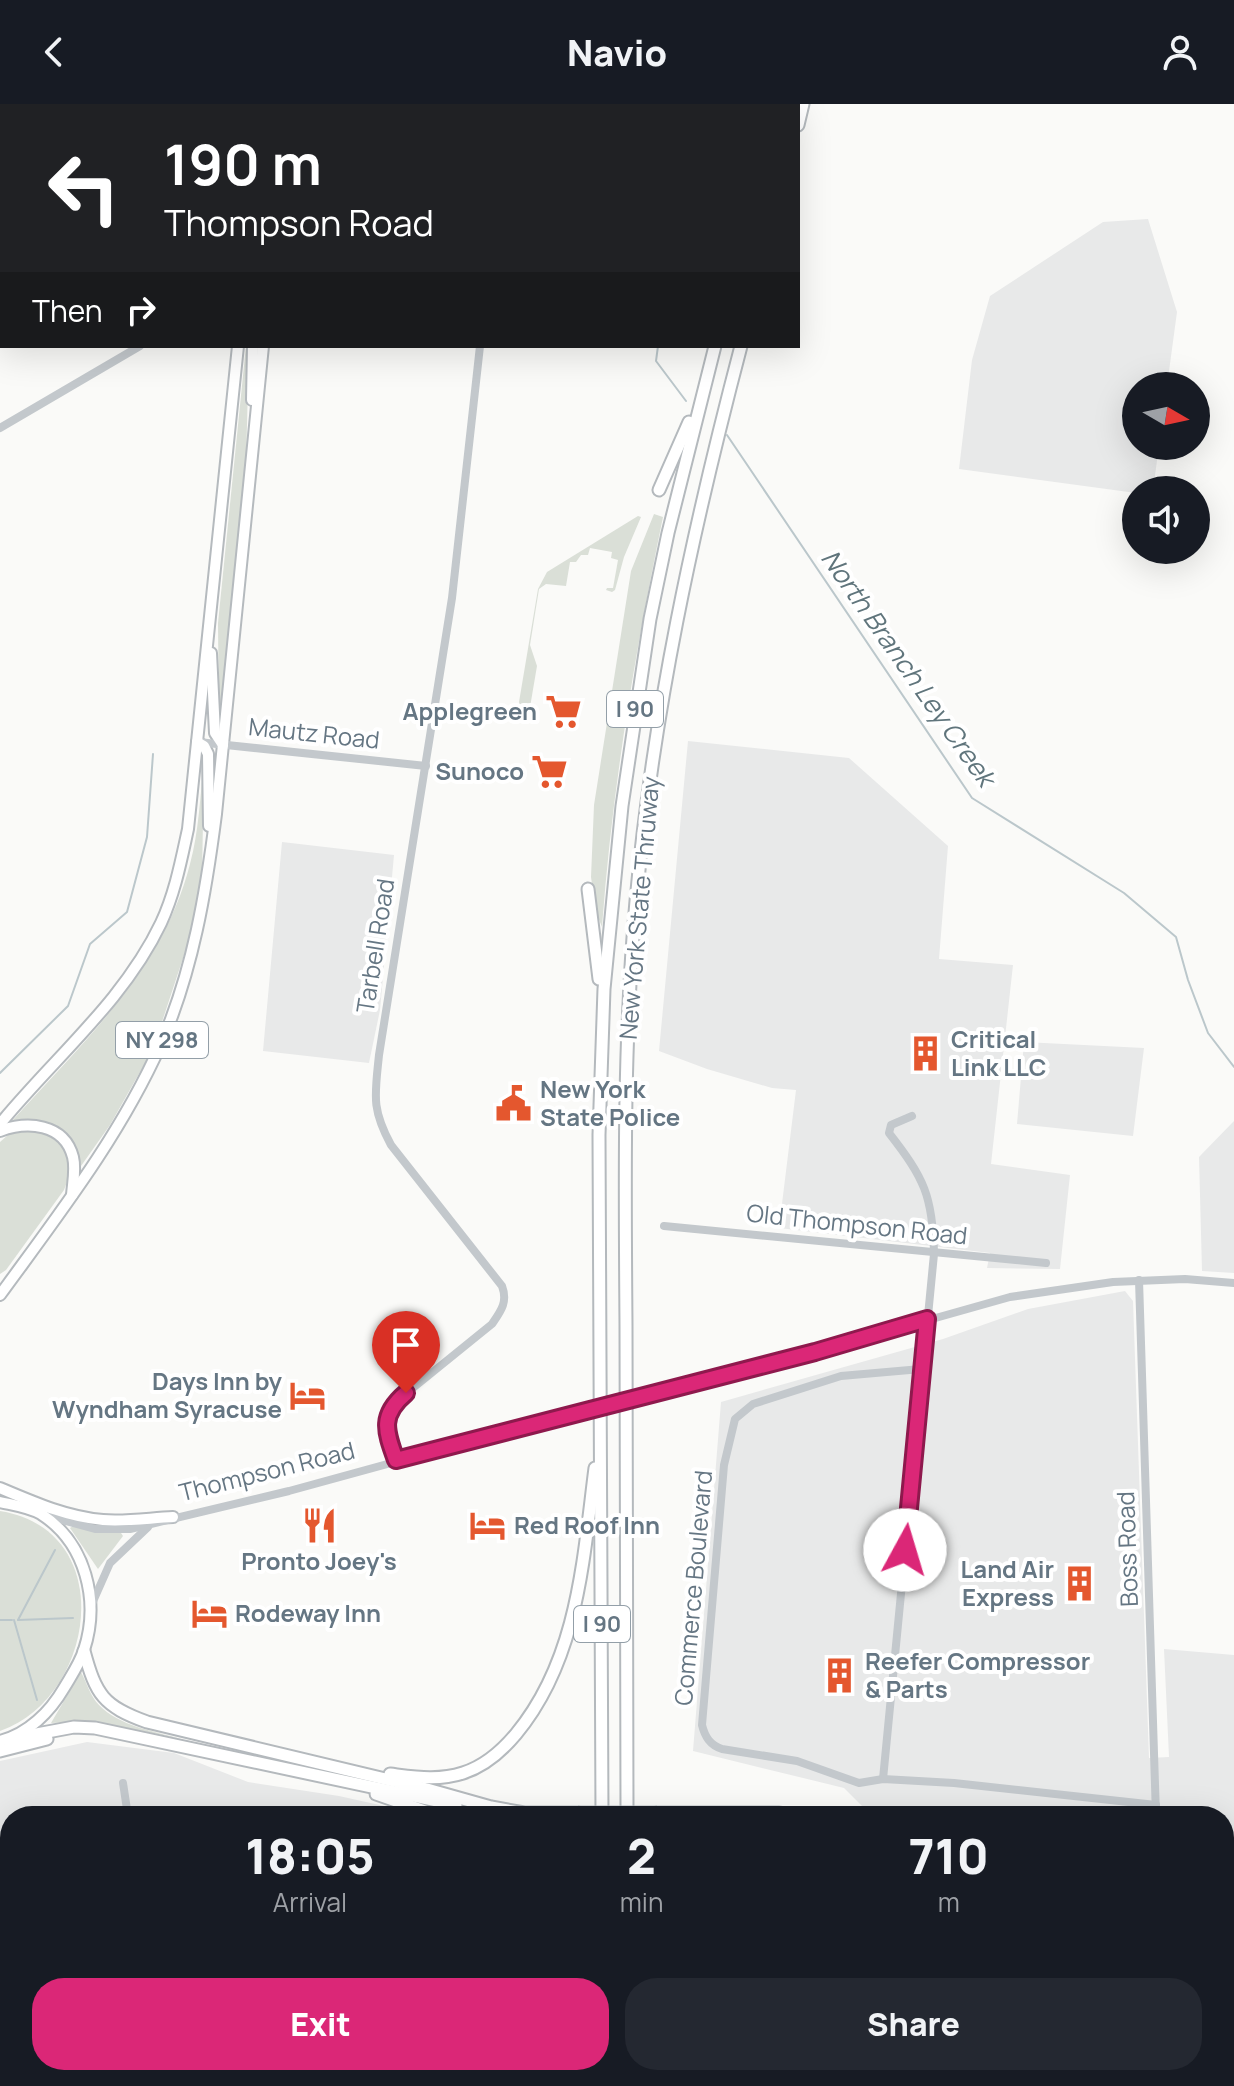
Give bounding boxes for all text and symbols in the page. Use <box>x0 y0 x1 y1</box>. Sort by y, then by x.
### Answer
text: Navio <box>567 28 667 77</box>
icon: back <box>32 30 76 74</box>
icon: person <box>1158 30 1202 74</box>
text: 190 m <box>164 125 322 202</box>
icon: left <box>32 136 136 240</box>
text: Thompson Road <box>164 198 434 247</box>
icon: right <box>119 288 163 332</box>
text: Then <box>32 290 103 331</box>
north arrow <box>1122 372 1210 460</box>
map controls <box>1122 372 1210 564</box>
button: sound <box>1122 476 1210 564</box>
water label: North Branch Ley Creek <box>813 542 1007 796</box>
road number: I 90 <box>607 691 663 727</box>
supermarket icon: Applegreen <box>544 693 582 731</box>
place label: Applegreen <box>402 694 537 727</box>
street label: Mautz Road <box>247 709 381 756</box>
supermarket icon: Sunoco <box>531 753 569 791</box>
place label: Sunoco <box>435 754 524 787</box>
street label: New York State Thruway <box>611 774 666 1041</box>
street label: Tarbell Road <box>348 876 401 1015</box>
road number: NY 298 <box>116 1022 208 1058</box>
place label: Critical Link LLC <box>951 1022 1047 1083</box>
building icon: Critical Link LLC <box>906 1035 944 1073</box>
place label: New York State Police <box>540 1072 680 1133</box>
public building icon: New York State Police <box>495 1085 533 1123</box>
street label: Old Thompson Road <box>745 1195 969 1252</box>
pin <box>372 1311 440 1393</box>
icon: arrive <box>384 1323 428 1367</box>
place label: Days Inn by Wyndham Syracuse <box>52 1364 283 1425</box>
hotel icon: Days Inn by Wyndham Syracuse <box>289 1377 327 1415</box>
street label: Thompson Road <box>175 1433 358 1508</box>
street label: Commerce Boulevard <box>666 1469 719 1707</box>
street label: Boss Road <box>1108 1491 1145 1607</box>
restaurant icon: Pronto Joey's <box>300 1506 338 1544</box>
hotel icon: Red Roof Inn <box>469 1507 507 1545</box>
place label: Red Roof Inn <box>514 1508 660 1541</box>
position arrow <box>863 1508 947 1592</box>
place label: Pronto Joey's <box>241 1544 397 1577</box>
place label: Land Air Express <box>961 1552 1054 1613</box>
building icon: Land Air Express <box>1061 1565 1099 1603</box>
hotel icon: Rodeway Inn <box>190 1595 228 1633</box>
place label: Rodeway Inn <box>235 1596 381 1629</box>
road number: I 90 <box>574 1606 630 1642</box>
place label: Reefer Compressor & Parts <box>865 1644 1090 1705</box>
building icon: Reefer Compressor & Parts <box>820 1657 858 1695</box>
text: 18:05 <box>245 1823 375 1888</box>
text: 2 <box>627 1823 656 1888</box>
text: 710 <box>909 1823 989 1888</box>
text: Arrival <box>273 1884 347 1920</box>
text: min <box>620 1884 663 1920</box>
text: m <box>938 1884 960 1920</box>
button: Exit <box>32 1978 609 2070</box>
button: Share <box>625 1978 1202 2070</box>

